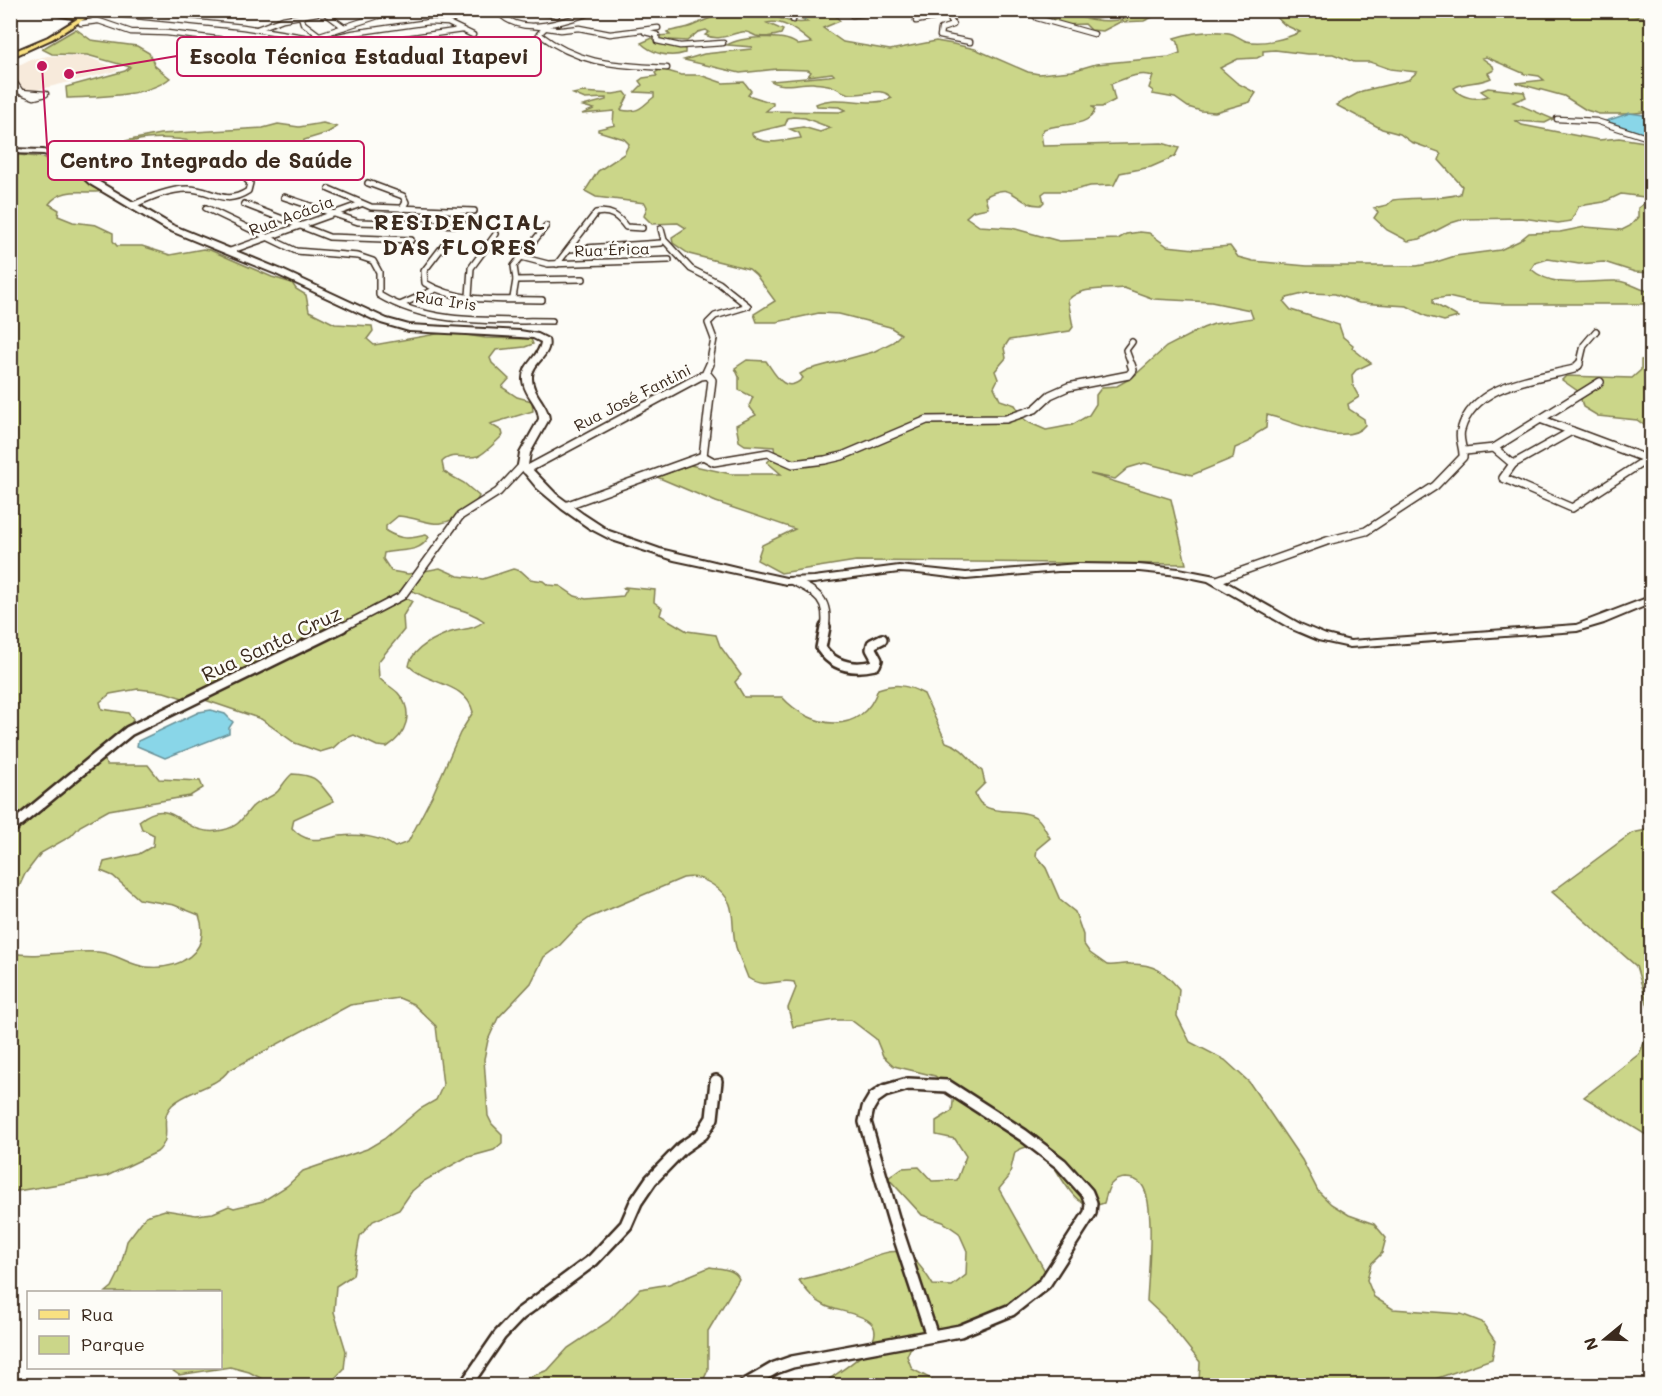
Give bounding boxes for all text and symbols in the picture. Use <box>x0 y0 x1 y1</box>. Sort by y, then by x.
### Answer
callout: Escola Técnica Estadual Itapevi <box>177 37 541 76</box>
text: Escola Técnica Estadual Itapevi <box>189 42 529 69</box>
callout: Centro Integrado de Saúde <box>48 141 364 180</box>
text: Centro Integrado de Saúde <box>60 146 352 173</box>
street label: Rua Acácia <box>246 190 336 240</box>
district label: RESIDENCIAL DAS FLORES <box>374 207 547 261</box>
street label: Rua Érica <box>574 237 650 261</box>
street label: Rua Iris <box>414 285 478 315</box>
street label: Rua José Fantini <box>570 358 694 436</box>
street label: Rua Santa Cruz <box>197 599 345 687</box>
legend <box>27 1291 222 1369</box>
text: Rua <box>81 1302 114 1326</box>
north arrow <box>1575 1309 1635 1369</box>
text: Parque <box>81 1332 145 1356</box>
text: N <box>1578 1335 1602 1353</box>

